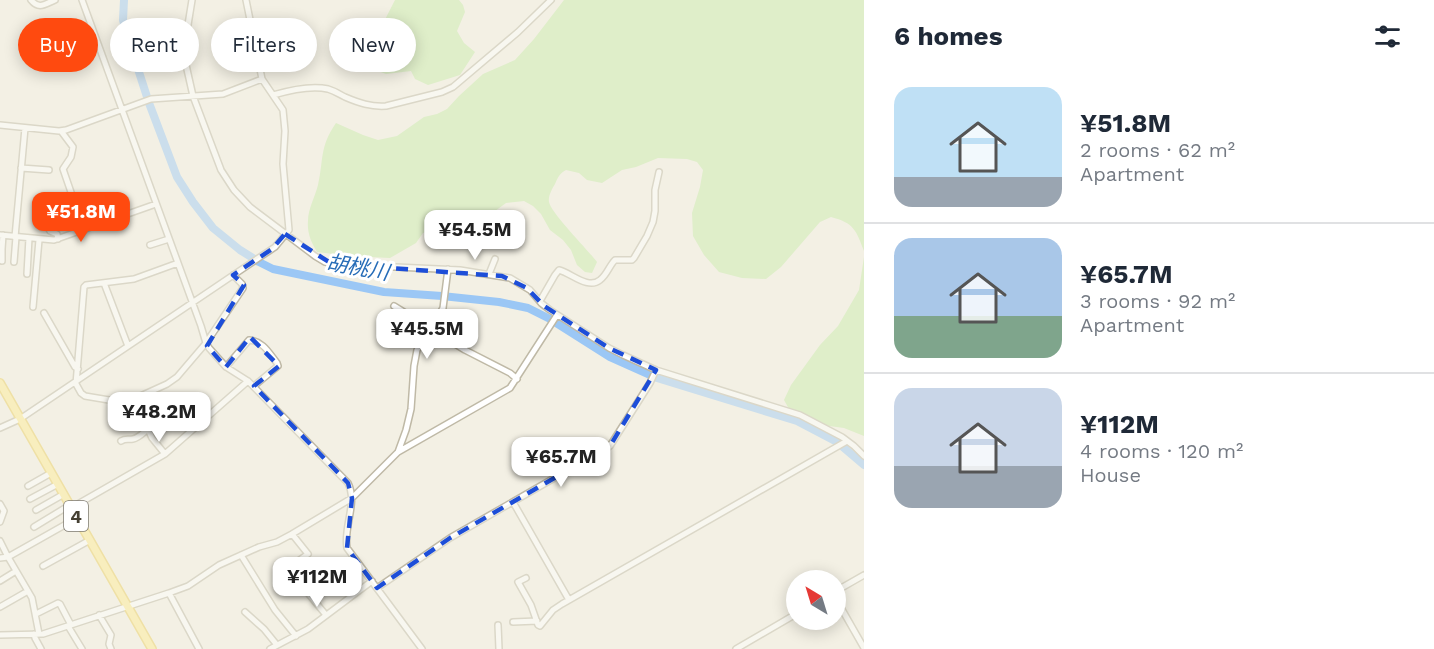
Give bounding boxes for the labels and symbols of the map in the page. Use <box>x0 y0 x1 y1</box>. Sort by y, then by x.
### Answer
pin: ¥51.8M <box>32 192 130 243</box>
pin: ¥54.5M <box>426 210 524 261</box>
water label: 胡桃川 <box>325 249 393 285</box>
pin: ¥45.5M <box>378 309 476 360</box>
pin: ¥48.2M <box>110 392 208 443</box>
pin: ¥65.7M <box>512 437 610 488</box>
road number: 4 <box>64 501 88 531</box>
pin: ¥112M <box>275 557 359 608</box>
north arrow <box>786 570 846 630</box>

